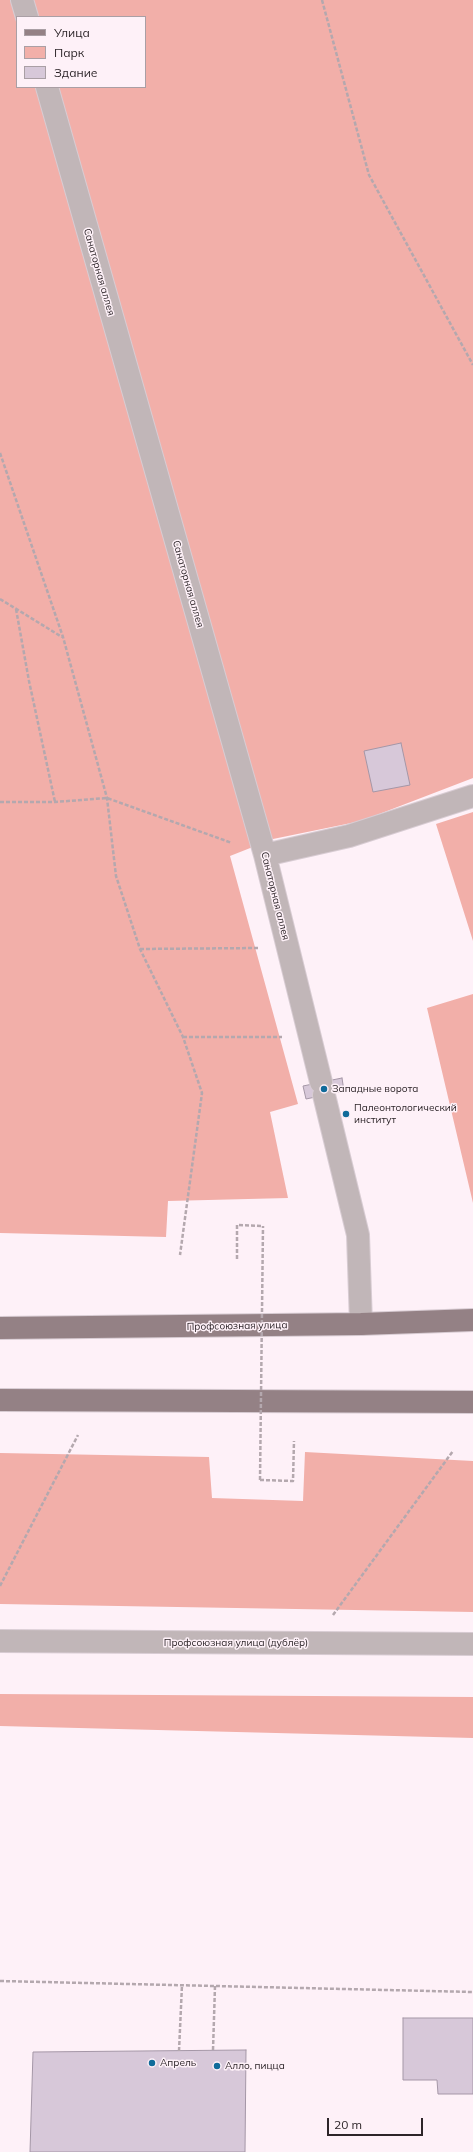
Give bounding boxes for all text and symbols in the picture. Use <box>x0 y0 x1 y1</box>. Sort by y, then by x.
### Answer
legend <box>16 16 146 88</box>
text: Улица <box>54 25 90 40</box>
text: Парк <box>54 45 84 60</box>
text: Здание <box>54 65 97 80</box>
street label: Санаторная аллея <box>81 227 117 317</box>
street label: Санаторная аллея <box>170 539 206 629</box>
street label: Санаторная аллея <box>258 851 292 941</box>
place label: Западные ворота <box>332 1083 418 1095</box>
marker: Западные ворота <box>319 1084 329 1094</box>
place label: Палеонтологический институт <box>354 1102 457 1126</box>
marker: Палеонтологический институт <box>341 1109 351 1119</box>
street label: Профсоюзная улица <box>186 1319 288 1333</box>
street label: Профсоюзная улица (дублёр) <box>164 1637 308 1649</box>
place label: Апрель <box>160 2057 196 2069</box>
marker: Апрель <box>147 2058 157 2068</box>
place label: Алло, пицца <box>225 2060 285 2072</box>
marker: Алло, пицца <box>212 2061 222 2071</box>
scale bar <box>329 2110 425 2136</box>
text: 20 m <box>334 2117 362 2132</box>

